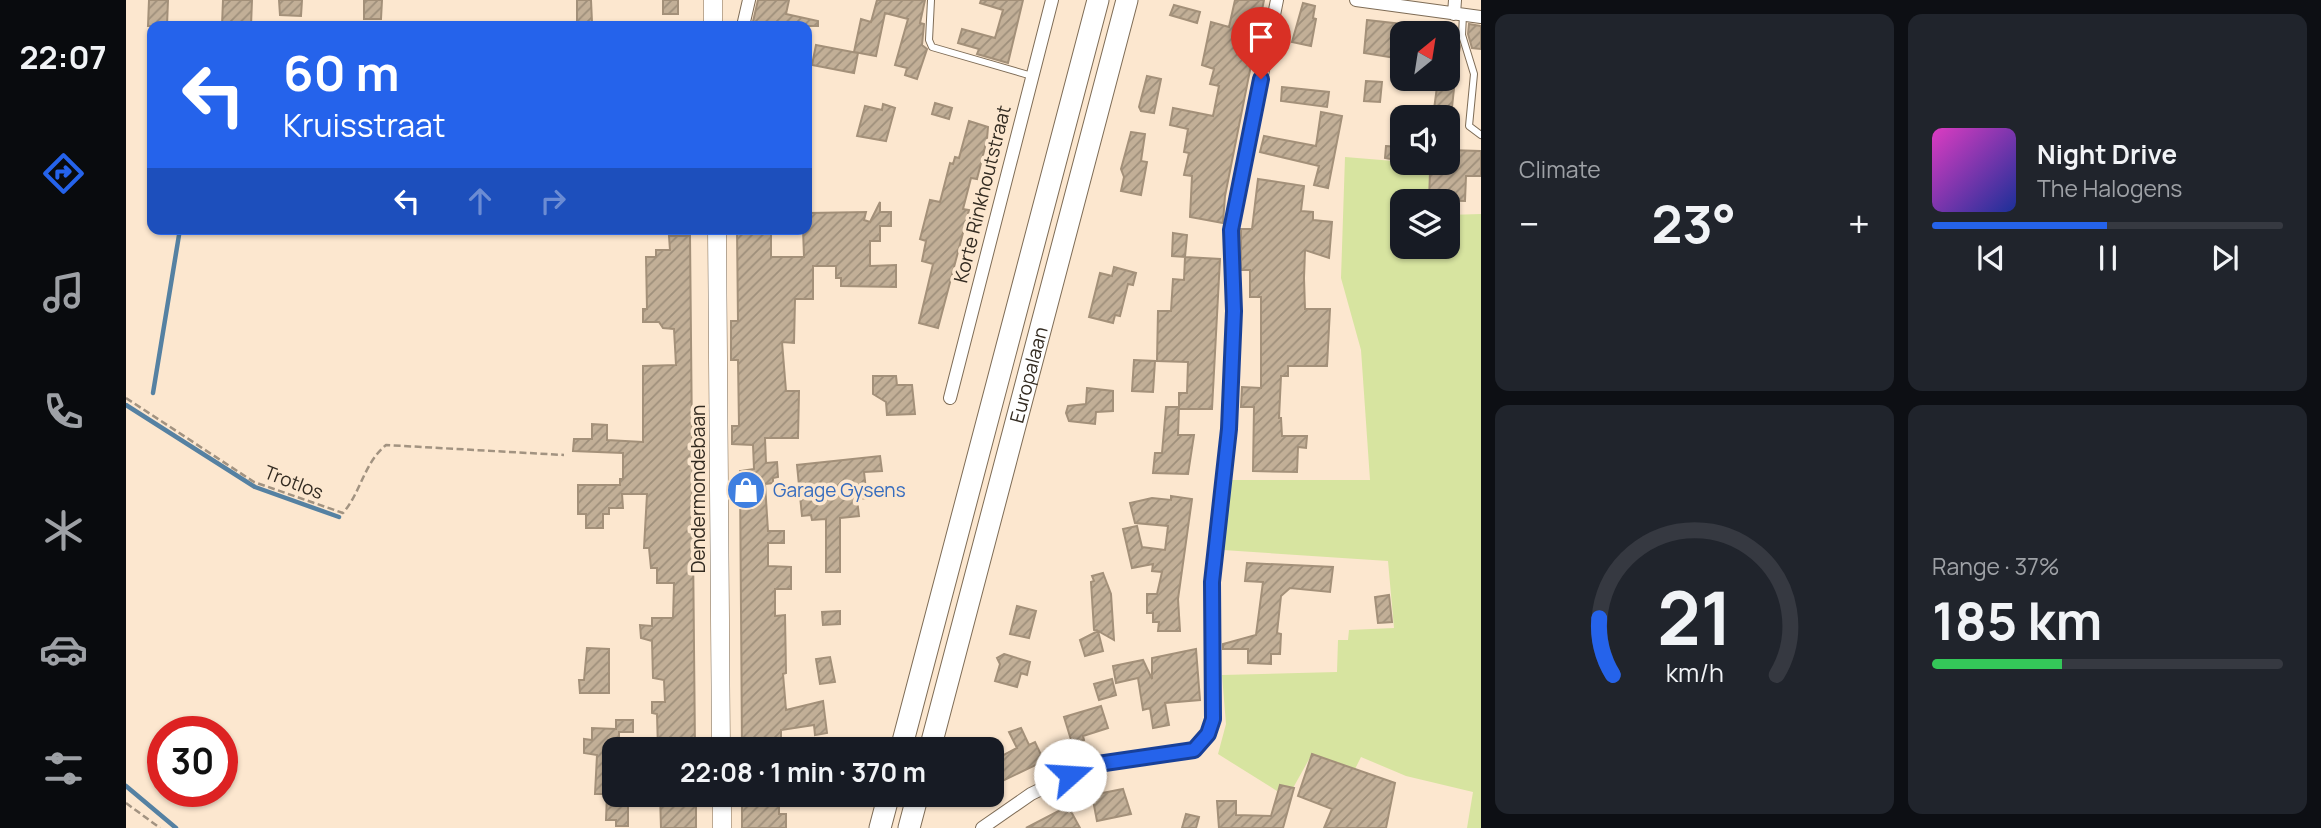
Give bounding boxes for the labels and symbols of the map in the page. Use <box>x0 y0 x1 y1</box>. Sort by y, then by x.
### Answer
pin <box>1231 7 1291 79</box>
north arrow <box>1390 21 1460 91</box>
street label: Korte Rinkhoutstraat <box>947 103 1017 285</box>
street label: Europalaan <box>1003 324 1054 426</box>
street label: Dendermondebaan <box>685 405 711 573</box>
street label: Trotlos <box>261 459 327 505</box>
shop icon: Garage Gysens <box>725 469 767 511</box>
place label: Garage Gysens <box>773 477 906 503</box>
speed limit sign: 30 <box>147 716 238 807</box>
position arrow <box>1033 738 1107 812</box>

